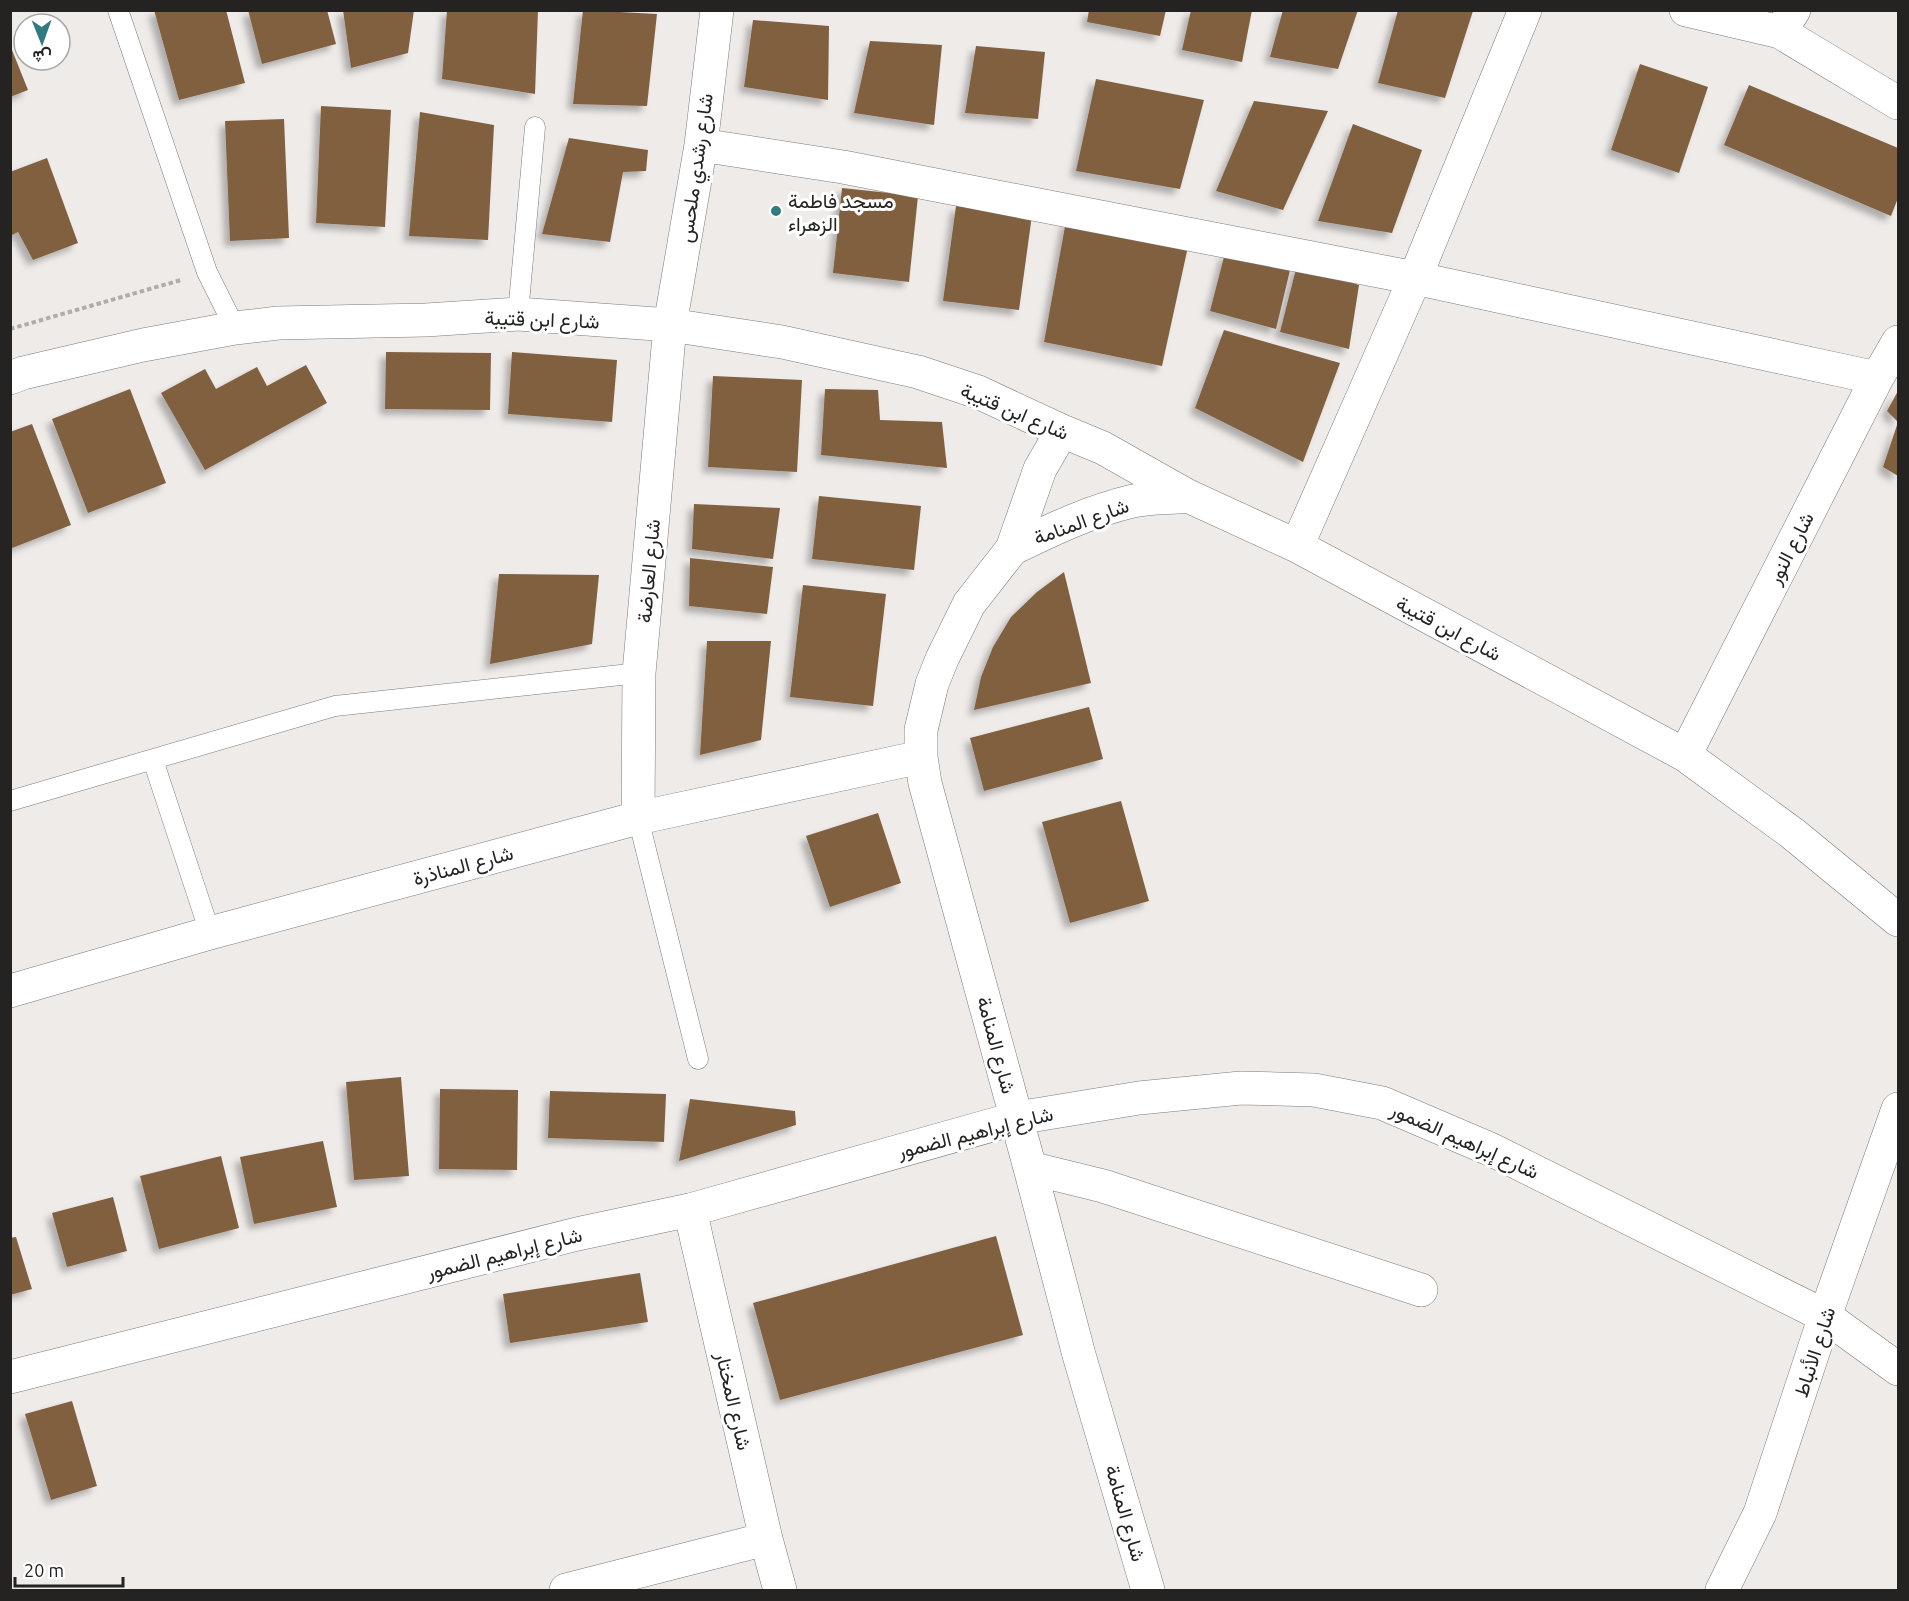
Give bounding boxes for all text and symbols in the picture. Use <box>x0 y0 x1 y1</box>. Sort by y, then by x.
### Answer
north arrow <box>12 12 72 72</box>
text: ش <box>32 47 52 66</box>
street label: شارع رشدي ملحس <box>673 92 723 245</box>
place label: مسجد فاطمة الزهراء <box>788 189 894 237</box>
marker: مسجد فاطمة الزهراء <box>769 204 783 218</box>
street label: شارع ابن قتيبة <box>484 305 600 336</box>
street label: شارع ابن قتيبة <box>956 378 1073 447</box>
street label: شارع المنامة <box>1030 493 1133 552</box>
street label: شارع النور <box>1762 508 1821 590</box>
street label: شارع العارضة <box>632 518 667 624</box>
street label: شارع ابن قتيبة <box>1391 591 1505 668</box>
street label: شارع المناذرة <box>410 841 516 892</box>
street label: شارع المنامة <box>970 994 1021 1097</box>
street label: شارع إبراهيم الضمور <box>1385 1097 1543 1186</box>
street label: شارع إبراهيم الضمور <box>894 1102 1056 1166</box>
street label: شارع إبراهيم الضمور <box>423 1223 585 1287</box>
street label: شارع الأنباط <box>1789 1304 1842 1401</box>
street label: شارع المختار <box>708 1349 756 1453</box>
street label: شارع المنامة <box>1098 1462 1151 1565</box>
scale bar <box>15 1550 123 1588</box>
text: 20 m <box>24 1560 64 1580</box>

